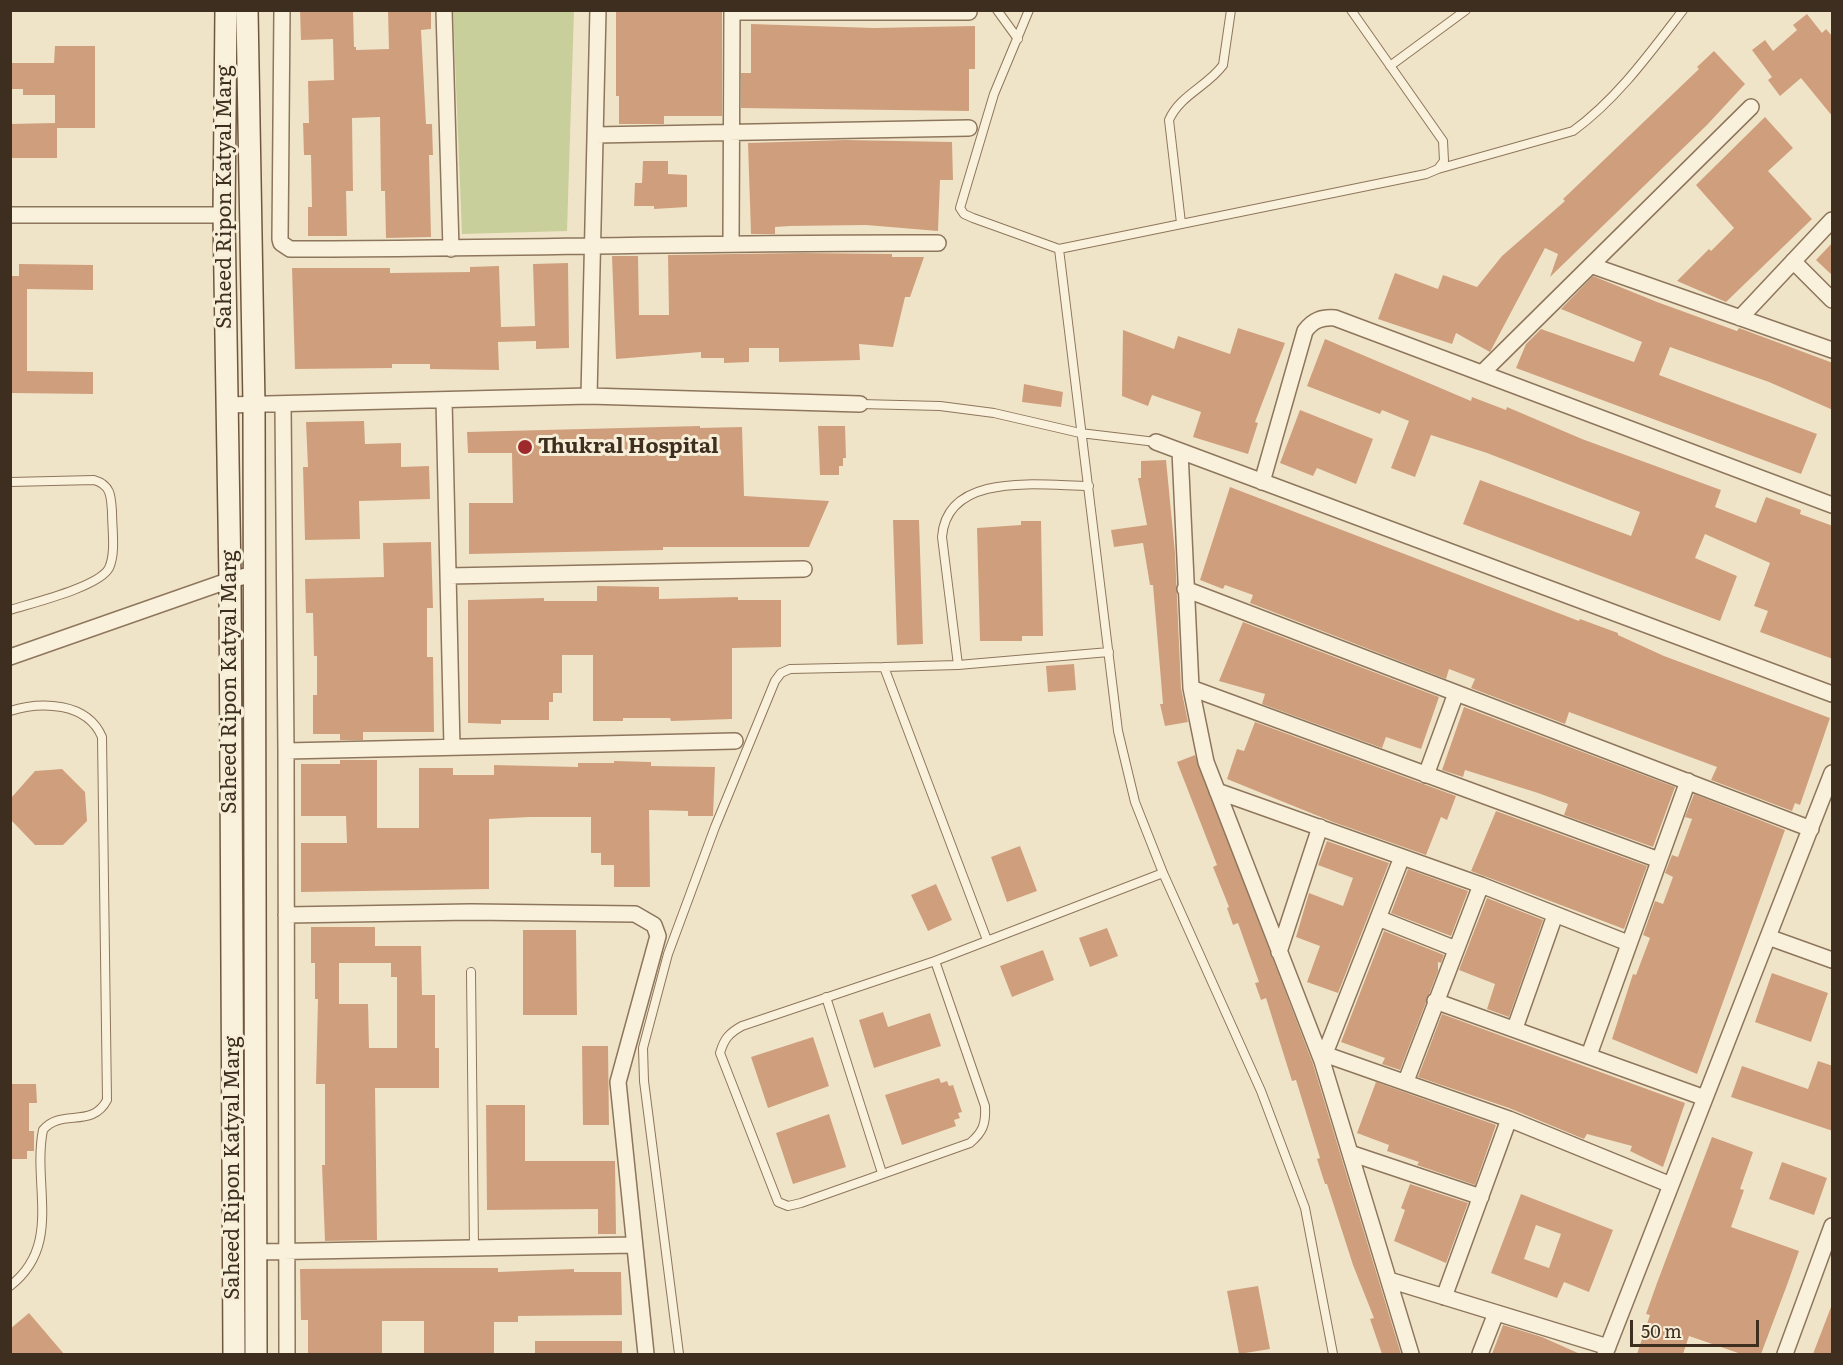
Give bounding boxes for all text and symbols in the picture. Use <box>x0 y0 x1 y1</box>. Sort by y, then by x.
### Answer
street label: Saheed Ripon Katyal Marg <box>212 65 238 329</box>
place label: Thukral Hospital <box>538 434 719 460</box>
marker: Thukral Hospital <box>516 438 534 456</box>
street label: Saheed Ripon Katyal Marg <box>217 550 243 814</box>
street label: Saheed Ripon Katyal Marg <box>220 1036 246 1300</box>
scale bar <box>1633 1308 1762 1346</box>
text: 50 m <box>1641 1317 1682 1344</box>

